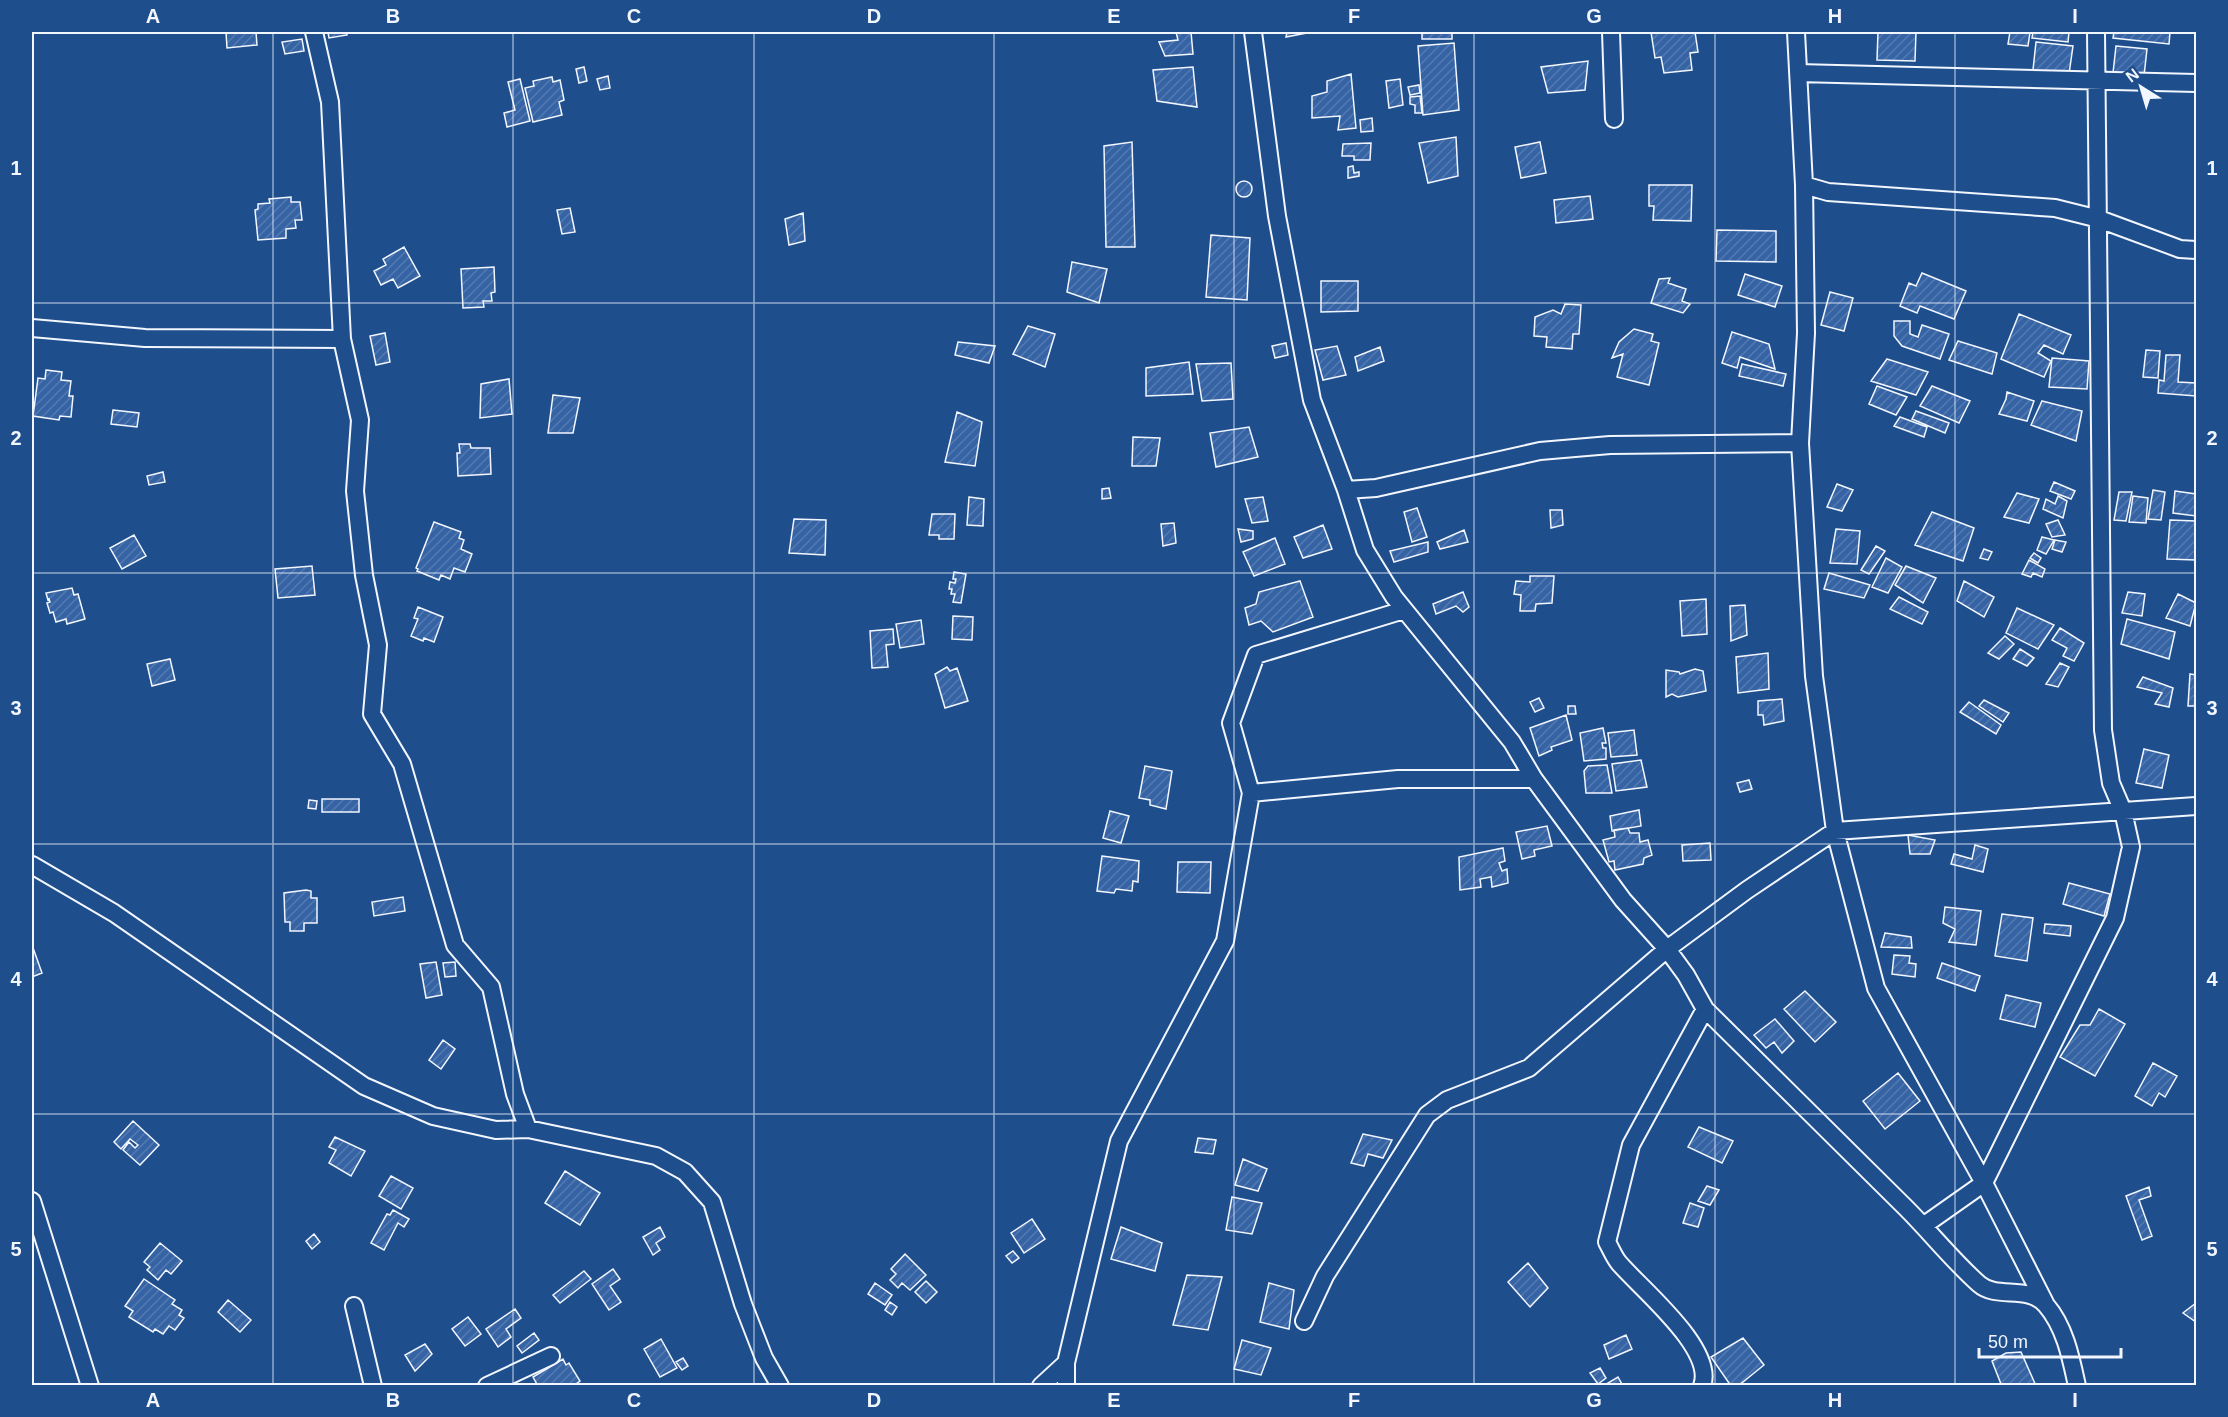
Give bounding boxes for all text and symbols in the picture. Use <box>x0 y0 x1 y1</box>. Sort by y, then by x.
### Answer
text: A <box>146 5 160 27</box>
text: B <box>386 5 400 27</box>
text: C <box>627 5 641 27</box>
text: D <box>867 5 881 27</box>
text: E <box>1107 5 1121 27</box>
text: F <box>1348 5 1360 27</box>
text: G <box>1586 5 1602 27</box>
text: H <box>1828 5 1842 27</box>
text: I <box>2072 5 2078 27</box>
north arrow <box>2111 57 2171 117</box>
text: N <box>2123 65 2142 86</box>
text: 1 <box>10 157 22 179</box>
text: 1 <box>2206 157 2218 179</box>
text: 2 <box>10 427 22 449</box>
text: 2 <box>2206 427 2218 449</box>
text: 3 <box>10 697 22 719</box>
text: 3 <box>2206 697 2218 719</box>
text: 4 <box>10 968 22 990</box>
text: 4 <box>2206 968 2218 990</box>
text: 5 <box>10 1238 22 1260</box>
text: 5 <box>2206 1238 2218 1260</box>
scale bar <box>1979 1321 2122 1359</box>
text: 50 m <box>1988 1332 2028 1352</box>
text: A <box>146 1389 160 1411</box>
text: B <box>386 1389 400 1411</box>
text: C <box>627 1389 641 1411</box>
text: D <box>867 1389 881 1411</box>
text: E <box>1107 1389 1121 1411</box>
text: F <box>1348 1389 1360 1411</box>
text: G <box>1586 1389 1602 1411</box>
text: H <box>1828 1389 1842 1411</box>
text: I <box>2072 1389 2078 1411</box>

